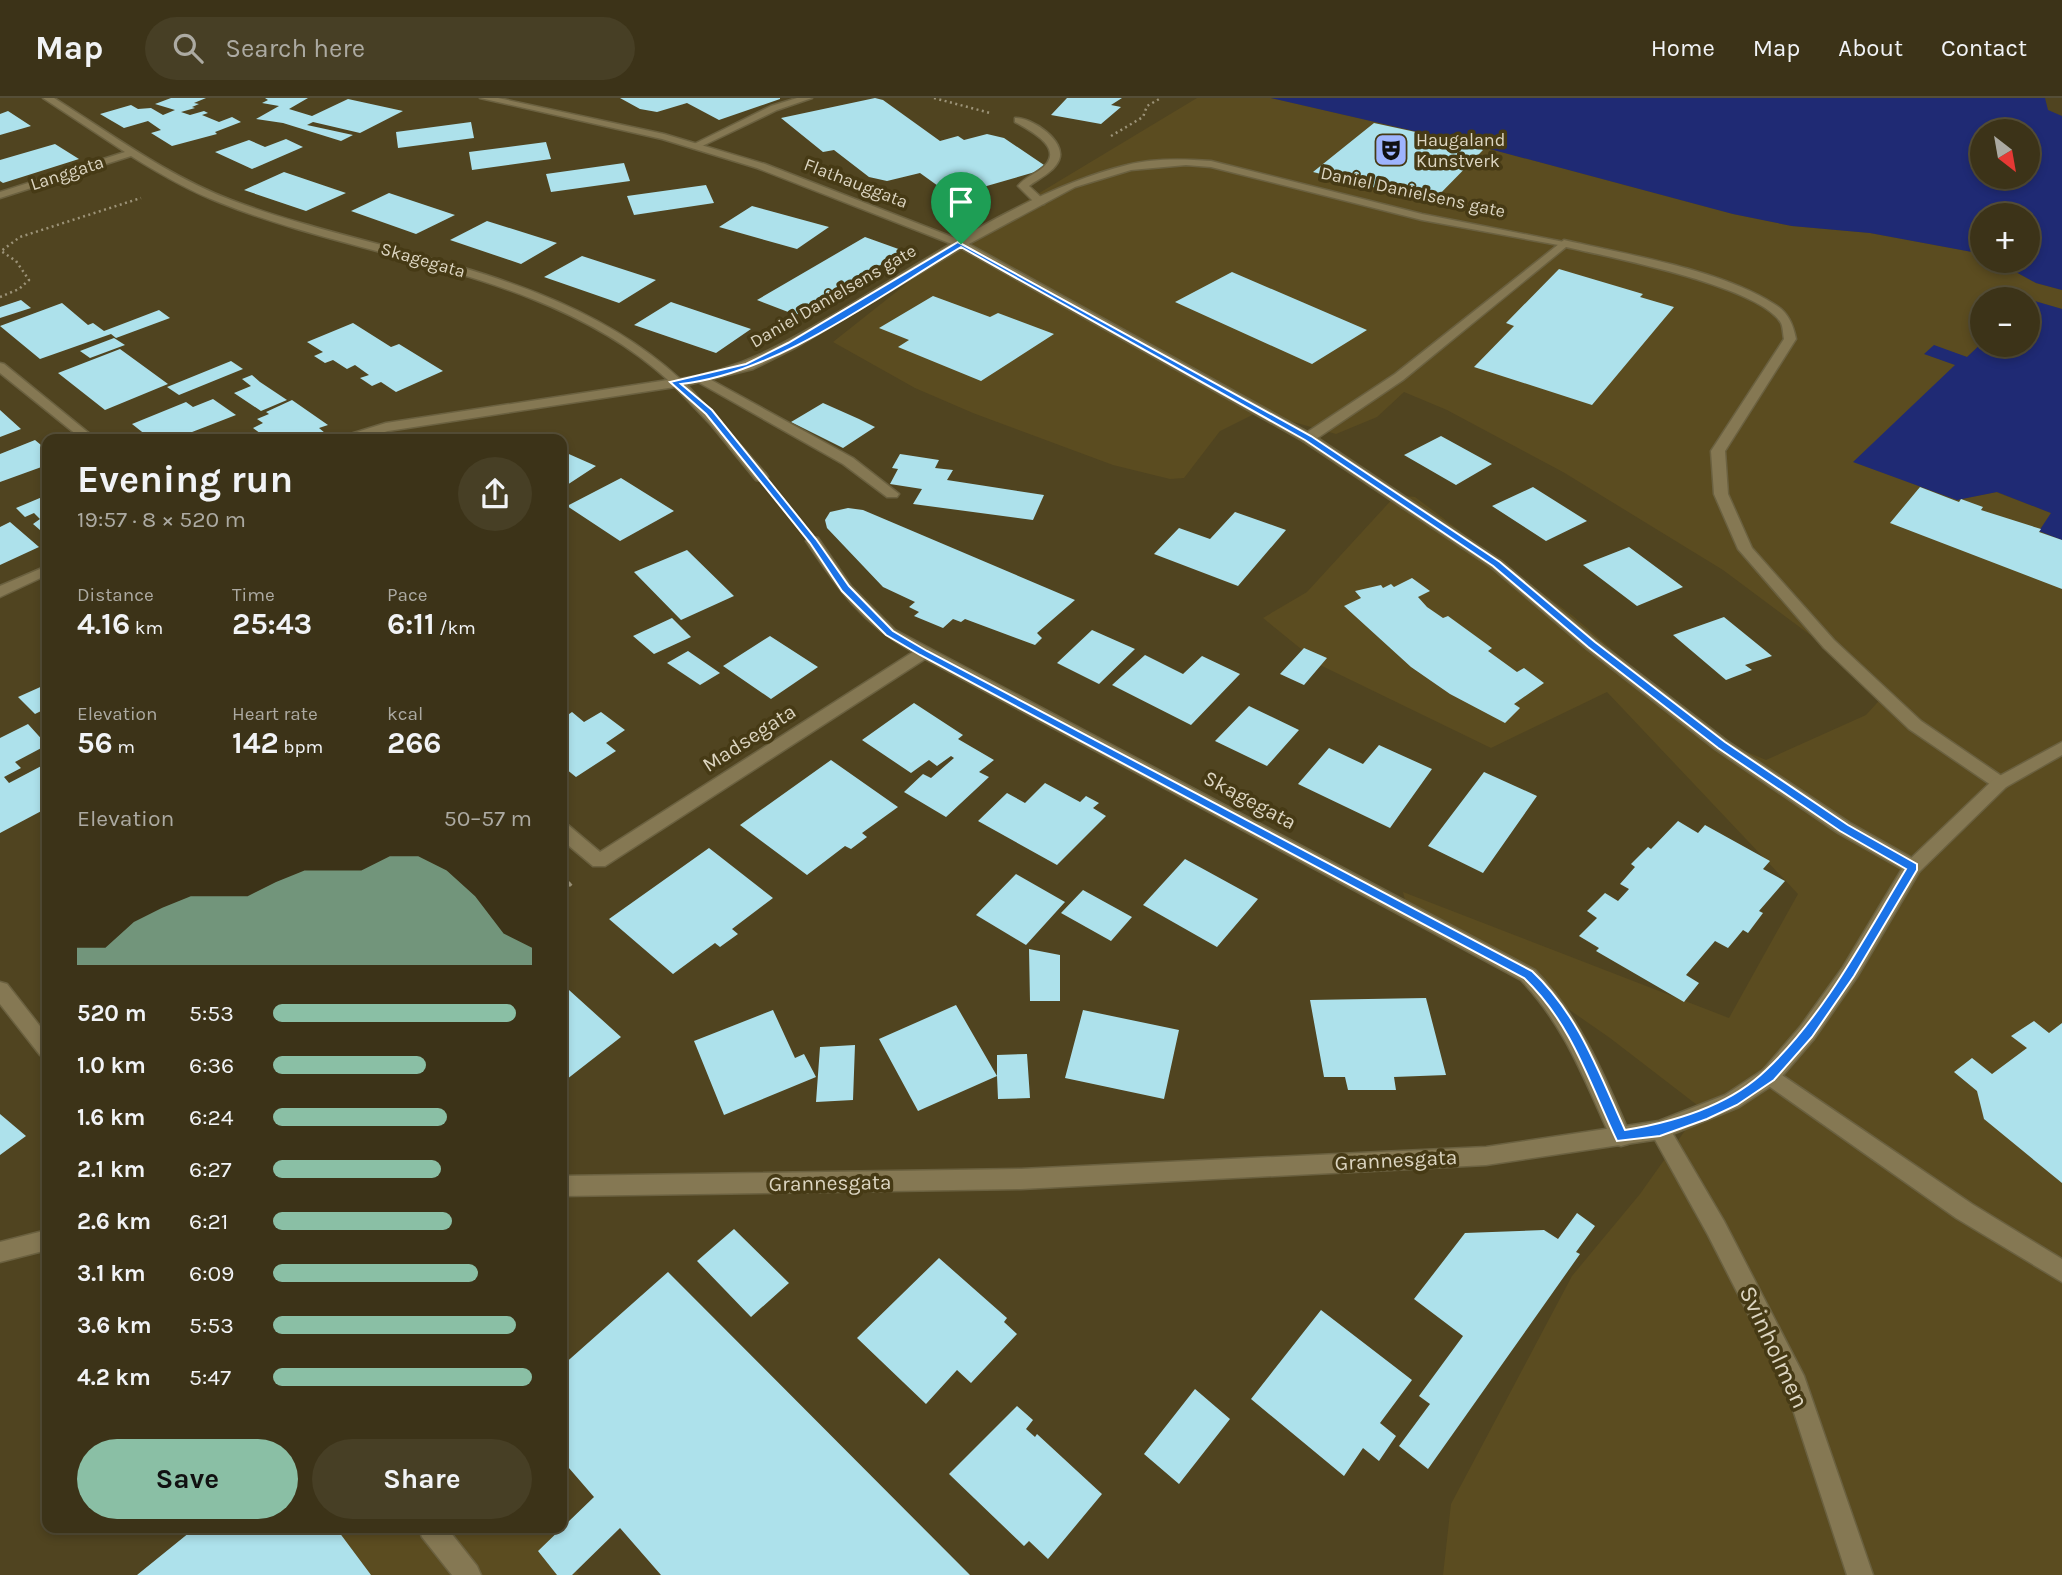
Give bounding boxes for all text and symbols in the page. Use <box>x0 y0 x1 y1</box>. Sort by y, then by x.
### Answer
search box <box>145 17 635 80</box>
text: Map <box>35 29 103 67</box>
icon: search <box>169 29 207 67</box>
text: Search here <box>225 33 365 64</box>
text: Home <box>1651 34 1715 62</box>
text: Map <box>1753 34 1800 62</box>
text: About <box>1838 34 1903 62</box>
text: Contact <box>1941 34 2027 62</box>
north arrow <box>1970 119 2040 189</box>
map controls <box>1970 119 2040 357</box>
place label: Haugaland Kunstverk <box>1416 129 1505 172</box>
theatre icon: Haugaland Kunstverk <box>1372 131 1410 169</box>
street label: Langgata <box>27 151 107 195</box>
street label: Flathauggata <box>801 153 911 213</box>
street label: Daniel Danielsens gate <box>1319 162 1507 222</box>
pin <box>931 172 991 244</box>
icon: arrive <box>942 183 980 221</box>
button: + <box>1970 203 2040 273</box>
street label: Skagegata <box>378 237 468 283</box>
street label: Daniel Danielsens gate <box>746 239 920 353</box>
button: − <box>1970 287 2040 357</box>
text: Evening run <box>77 457 293 502</box>
button: share <box>458 457 532 531</box>
text: 19:57 · 8 × 520 m <box>77 506 246 533</box>
text: Distance <box>77 584 154 606</box>
text: Time <box>232 584 275 606</box>
text: Pace <box>387 584 428 606</box>
text: 4.16 <box>77 606 130 642</box>
text: 25:43 <box>232 606 312 642</box>
text: 6:11 <box>387 606 435 642</box>
text: km <box>130 617 163 639</box>
text: /km <box>435 617 476 639</box>
street label: Madsegata <box>698 699 800 777</box>
text: Elevation <box>77 703 157 725</box>
text: Heart rate <box>232 703 318 725</box>
text: kcal <box>387 703 423 725</box>
text: 56 <box>77 725 113 761</box>
text: 142 <box>232 725 279 761</box>
text: 266 <box>387 725 442 761</box>
text: m <box>113 736 135 758</box>
text: bpm <box>279 736 323 758</box>
street label: Skagegata <box>1200 766 1300 834</box>
text: Elevation <box>77 805 174 832</box>
text: 50–57 m <box>444 805 532 832</box>
text: 520 m <box>77 1000 147 1027</box>
text: 5:53 <box>189 1000 234 1027</box>
text: 1.0 km <box>77 1052 146 1079</box>
text: 6:36 <box>189 1052 234 1079</box>
text: 1.6 km <box>77 1104 145 1131</box>
text: 6:24 <box>189 1104 234 1131</box>
street label: Grannesgata <box>1334 1145 1458 1175</box>
text: 2.1 km <box>77 1156 145 1183</box>
text: 6:27 <box>189 1156 232 1183</box>
street label: Grannesgata <box>768 1170 892 1196</box>
text: 2.6 km <box>77 1208 151 1235</box>
text: 6:21 <box>189 1208 228 1235</box>
text: 3.1 km <box>77 1260 146 1287</box>
text: 6:09 <box>189 1260 234 1287</box>
street label: Svinholmen <box>1733 1281 1815 1413</box>
text: 3.6 km <box>77 1312 151 1339</box>
text: 5:53 <box>189 1312 234 1339</box>
text: 4.2 km <box>77 1364 151 1391</box>
text: 5:47 <box>189 1364 231 1391</box>
button: Save <box>77 1439 298 1519</box>
button: Share <box>312 1439 532 1519</box>

